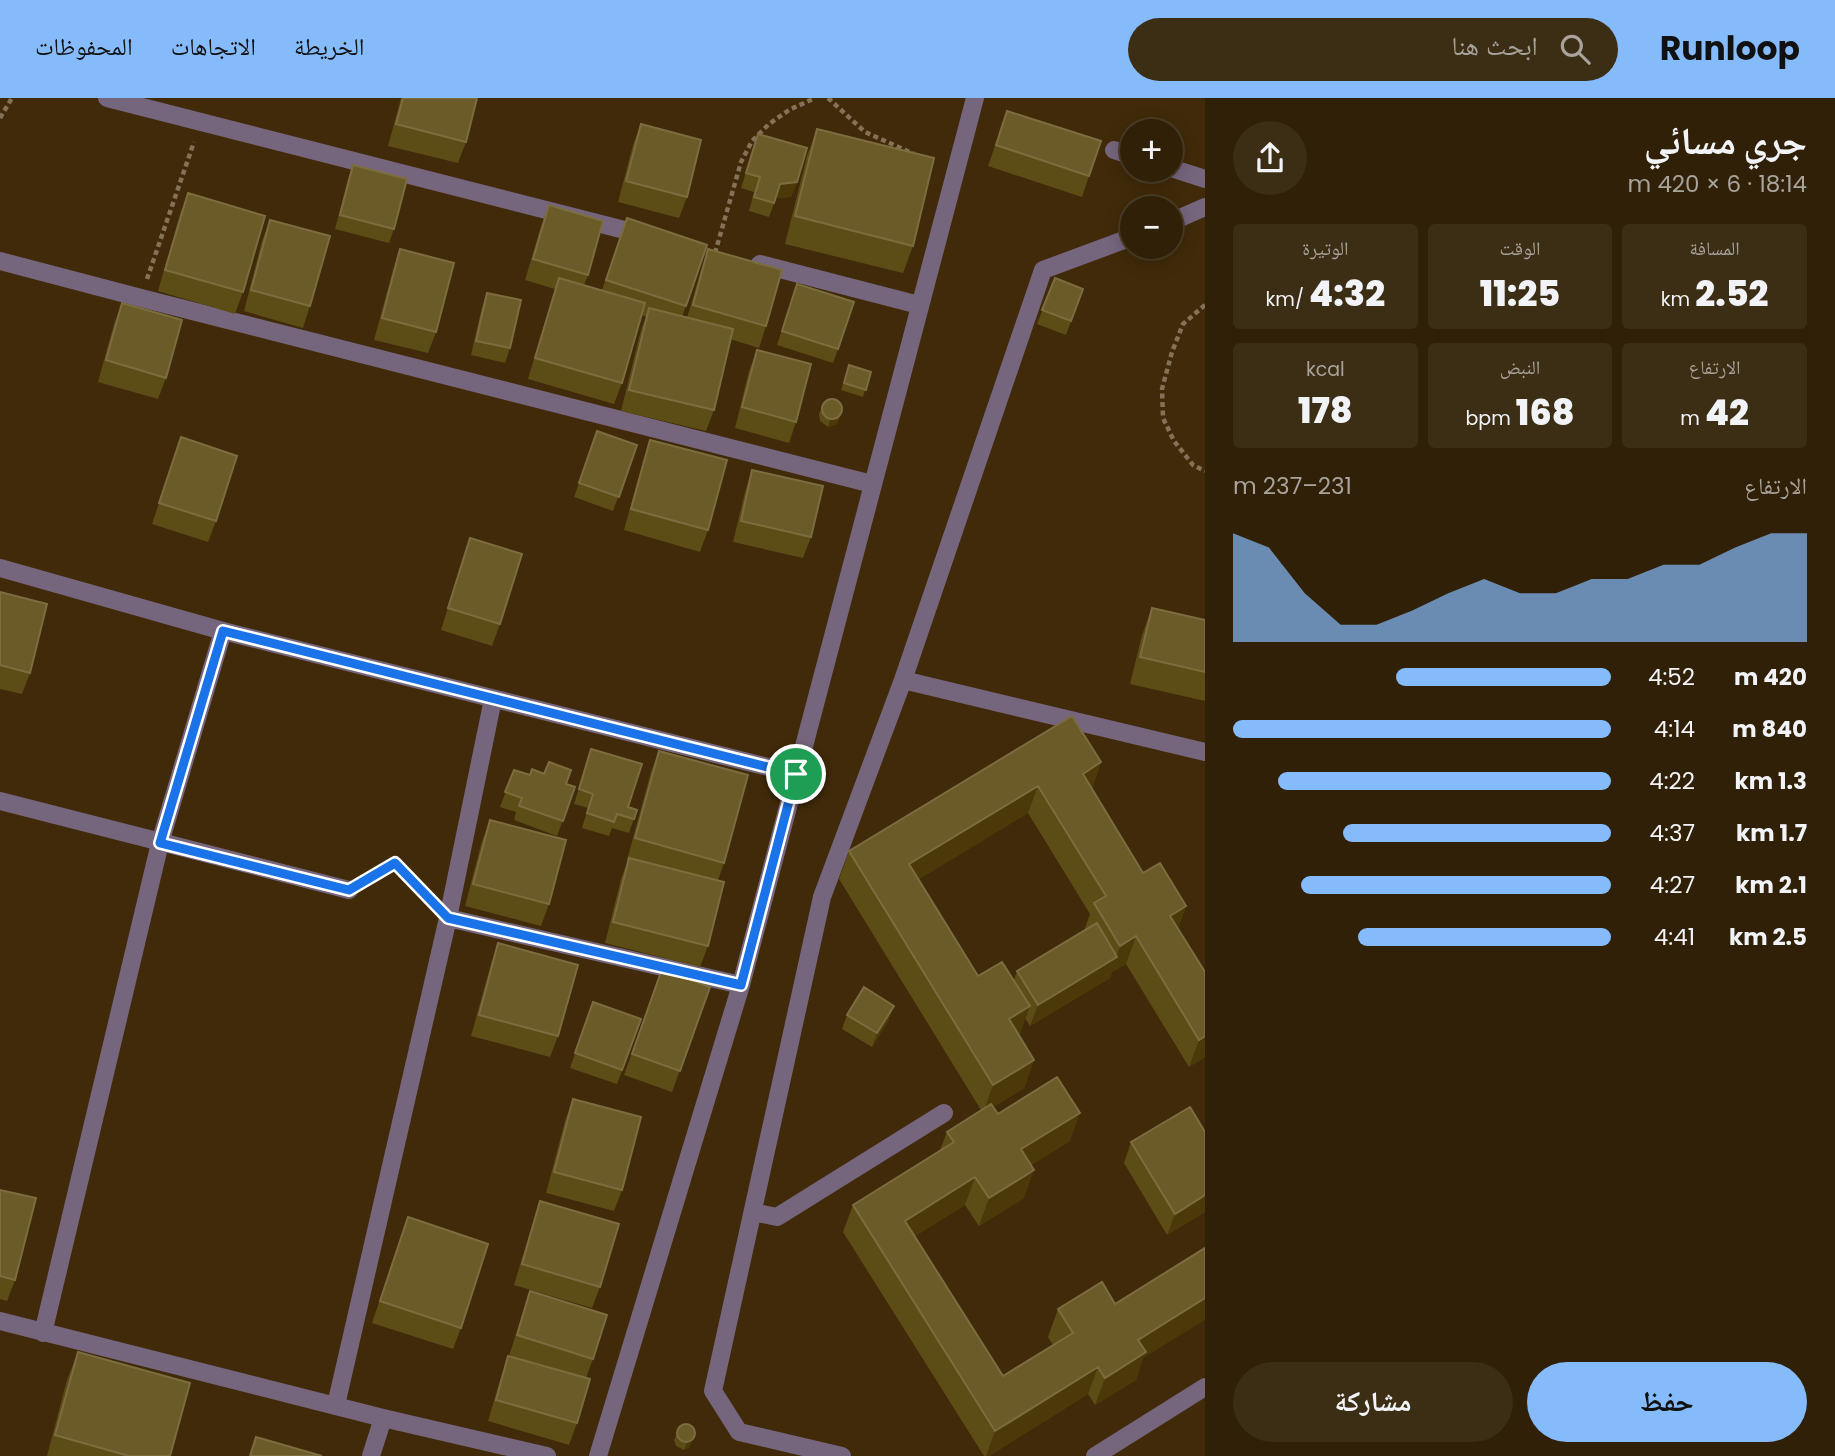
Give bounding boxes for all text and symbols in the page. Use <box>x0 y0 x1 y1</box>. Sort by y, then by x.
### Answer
search box <box>1128 18 1618 81</box>
text: Runloop <box>1660 25 1800 72</box>
text: ابحث هنا <box>1452 28 1538 64</box>
text: المحفوظات <box>35 30 133 63</box>
text: الاتجاهات <box>171 30 256 63</box>
text: الخريطة <box>294 30 365 63</box>
icon: search <box>1556 30 1594 68</box>
text: جري مسائي <box>1644 114 1807 167</box>
map controls <box>1120 119 1183 259</box>
button: + <box>1120 119 1183 182</box>
button: share <box>1233 121 1307 195</box>
text: 18:14 · 6 × 420 m <box>1628 168 1807 200</box>
button: − <box>1120 196 1183 259</box>
text: الوتيرة <box>1302 235 1348 262</box>
text: الوقت <box>1500 235 1540 262</box>
text: المسافة <box>1689 235 1740 262</box>
text: 4:32 <box>1309 269 1385 318</box>
text: 11:25 <box>1480 269 1560 318</box>
text: 2.52 <box>1695 269 1769 318</box>
text: /km <box>1266 286 1309 313</box>
text: km <box>1661 286 1695 313</box>
text: النبض <box>1500 354 1540 381</box>
text: الارتفاع <box>1689 354 1741 381</box>
text: kcal <box>1306 356 1345 383</box>
text: 178 <box>1298 386 1353 435</box>
text: 168 <box>1516 388 1575 437</box>
text: 42 <box>1705 388 1749 437</box>
text: bpm <box>1466 405 1516 432</box>
text: m <box>1680 405 1705 432</box>
text: 231–237 m <box>1233 470 1352 502</box>
text: الارتفاع <box>1744 470 1807 502</box>
text: 4:52 <box>1648 661 1695 693</box>
text: 420 m <box>1734 661 1807 693</box>
text: 4:14 <box>1654 713 1695 745</box>
text: 840 m <box>1732 713 1807 745</box>
pin <box>766 744 826 804</box>
icon: arrive <box>777 755 815 793</box>
text: 4:22 <box>1649 765 1695 797</box>
text: 1.3 km <box>1734 765 1807 797</box>
text: 4:37 <box>1650 817 1695 849</box>
text: 1.7 km <box>1736 817 1807 849</box>
text: 4:27 <box>1650 869 1695 901</box>
text: 2.1 km <box>1735 869 1807 901</box>
text: 4:41 <box>1654 921 1695 953</box>
text: 2.5 km <box>1729 921 1807 953</box>
button: مشاركة <box>1233 1362 1513 1442</box>
button: حفظ <box>1527 1362 1807 1442</box>

